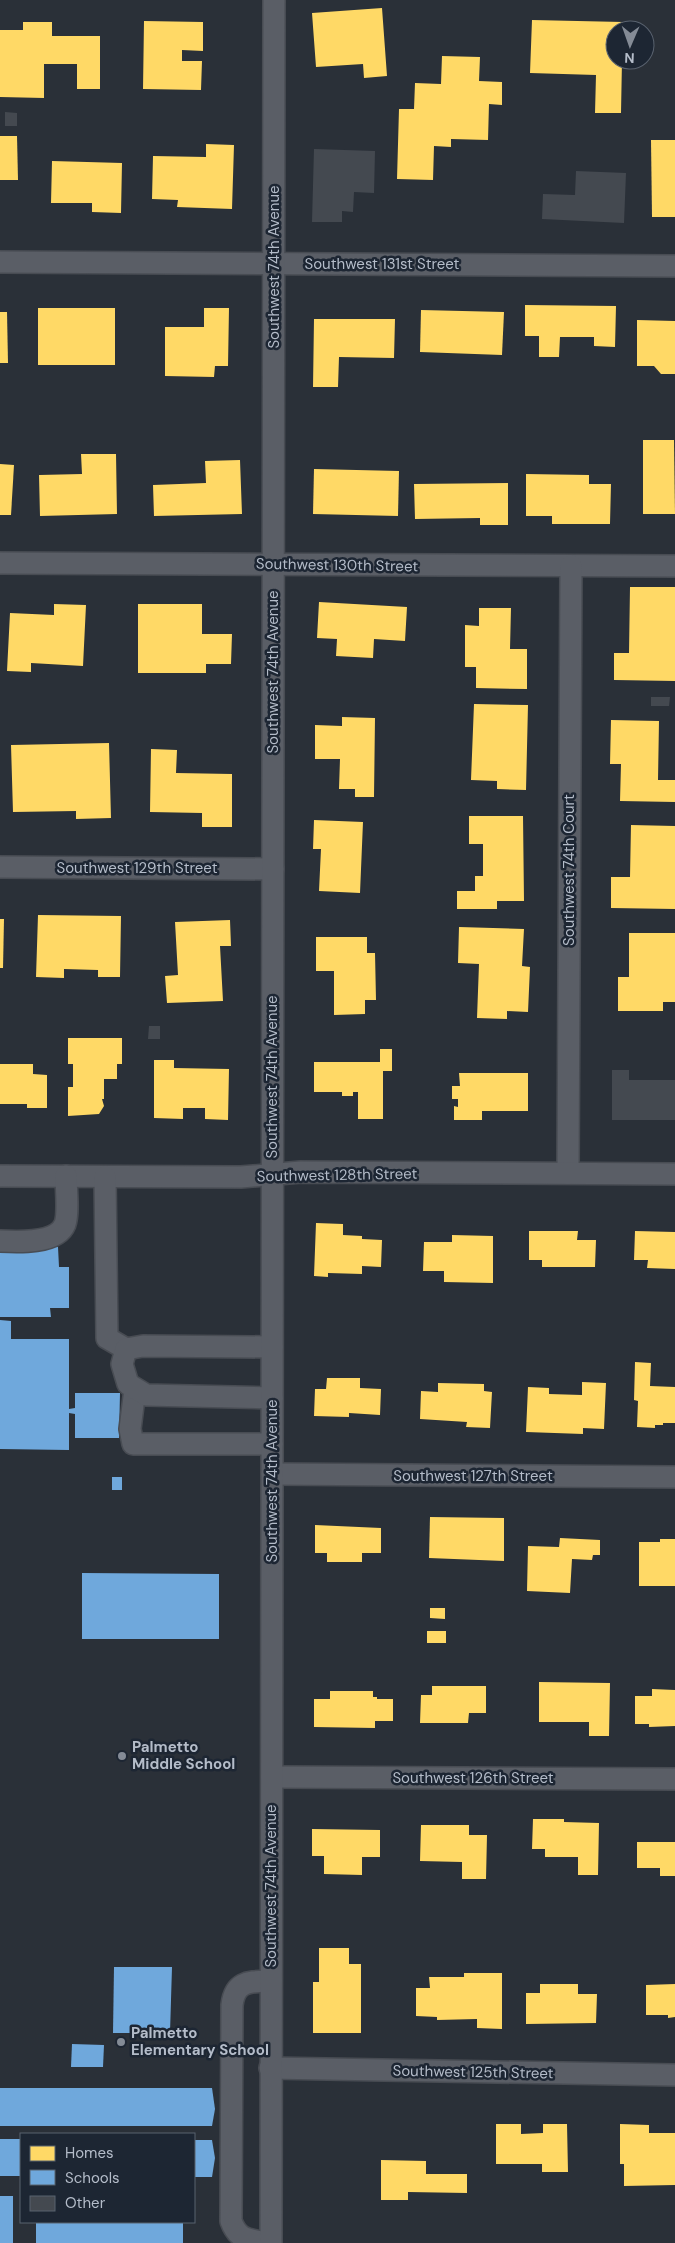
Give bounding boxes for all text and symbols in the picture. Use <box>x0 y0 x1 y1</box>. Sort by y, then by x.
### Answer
north arrow <box>605 20 655 70</box>
text: N <box>624 49 635 67</box>
street label: Southwest 74th Avenue <box>264 185 284 349</box>
street label: Southwest 131st Street <box>305 254 460 274</box>
street label: Southwest 130th Street <box>256 554 418 576</box>
street label: Southwest 74th Avenue <box>263 590 283 754</box>
street label: Southwest 74th Court <box>559 794 579 946</box>
street label: Southwest 129th Street <box>56 858 218 878</box>
street label: Southwest 74th Avenue <box>262 995 282 1159</box>
street label: Southwest 128th Street <box>257 1164 418 1186</box>
street label: Southwest 74th Avenue <box>262 1399 282 1563</box>
street label: Southwest 127th Street <box>393 1466 553 1486</box>
place label: Palmetto Middle School <box>132 1737 235 1774</box>
marker: Palmetto Middle School <box>116 1750 128 1762</box>
street label: Southwest 126th Street <box>392 1768 554 1788</box>
street label: Southwest 74th Avenue <box>261 1804 281 1968</box>
place label: Palmetto Elementary School <box>131 2023 269 2060</box>
marker: Palmetto Elementary School <box>115 2036 127 2048</box>
street label: Southwest 125th Street <box>392 2061 554 2083</box>
legend <box>20 2133 195 2223</box>
text: Homes <box>65 2143 114 2163</box>
text: Schools <box>65 2168 120 2188</box>
text: Other <box>65 2193 106 2213</box>

